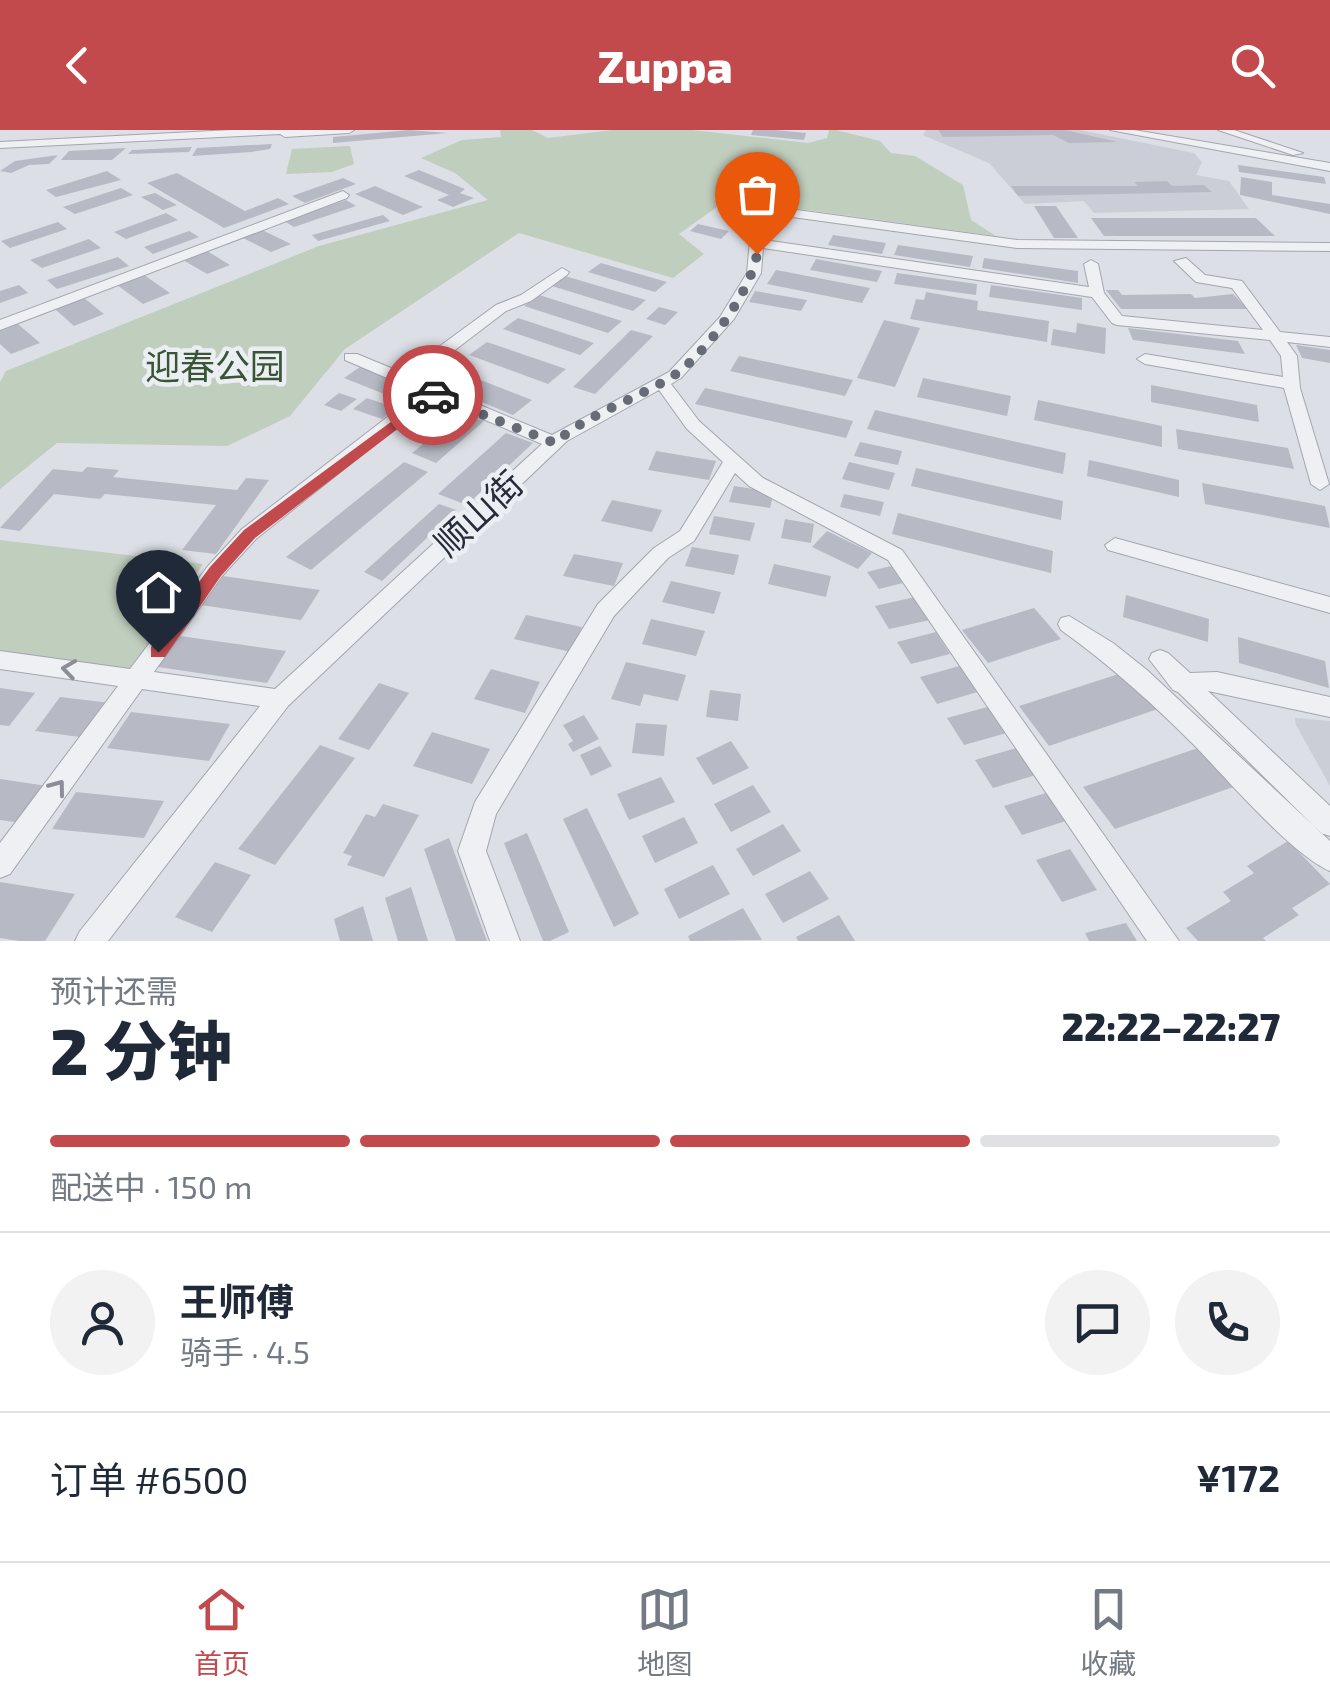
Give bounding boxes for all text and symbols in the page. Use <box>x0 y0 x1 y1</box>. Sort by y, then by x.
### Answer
icon: back <box>50 38 105 93</box>
text: Zuppa <box>597 38 733 92</box>
icon: search <box>1225 38 1280 93</box>
pin <box>715 152 800 255</box>
icon: bag <box>730 167 785 222</box>
park label: 迎春公园 <box>145 344 285 386</box>
courier <box>383 345 483 445</box>
icon: car <box>406 368 461 423</box>
street label: 顺山街 <box>425 461 530 564</box>
pin <box>116 550 201 653</box>
icon: home <box>131 565 186 620</box>
one-way arrow <box>61 660 78 681</box>
one-way arrow <box>47 780 64 798</box>
text: 预计还需 <box>50 971 178 1009</box>
text: 22:22–22:27 <box>1061 1003 1280 1049</box>
text: 2 分钟 <box>50 1010 232 1088</box>
text: 配送中 · 150 m <box>50 1167 252 1205</box>
button: person <box>50 1270 155 1375</box>
button: chat <box>1045 1270 1150 1375</box>
button: phone <box>1175 1270 1280 1375</box>
text: 王师傅 <box>180 1278 294 1324</box>
text: 骑手 · 4.5 <box>180 1332 310 1370</box>
text: ¥172 <box>1196 1454 1280 1500</box>
text: 订单 #6500 <box>50 1456 248 1502</box>
tab: 首页 <box>194 1582 250 1682</box>
tab: 地图 <box>637 1582 693 1682</box>
tab: 收藏 <box>1080 1582 1136 1682</box>

